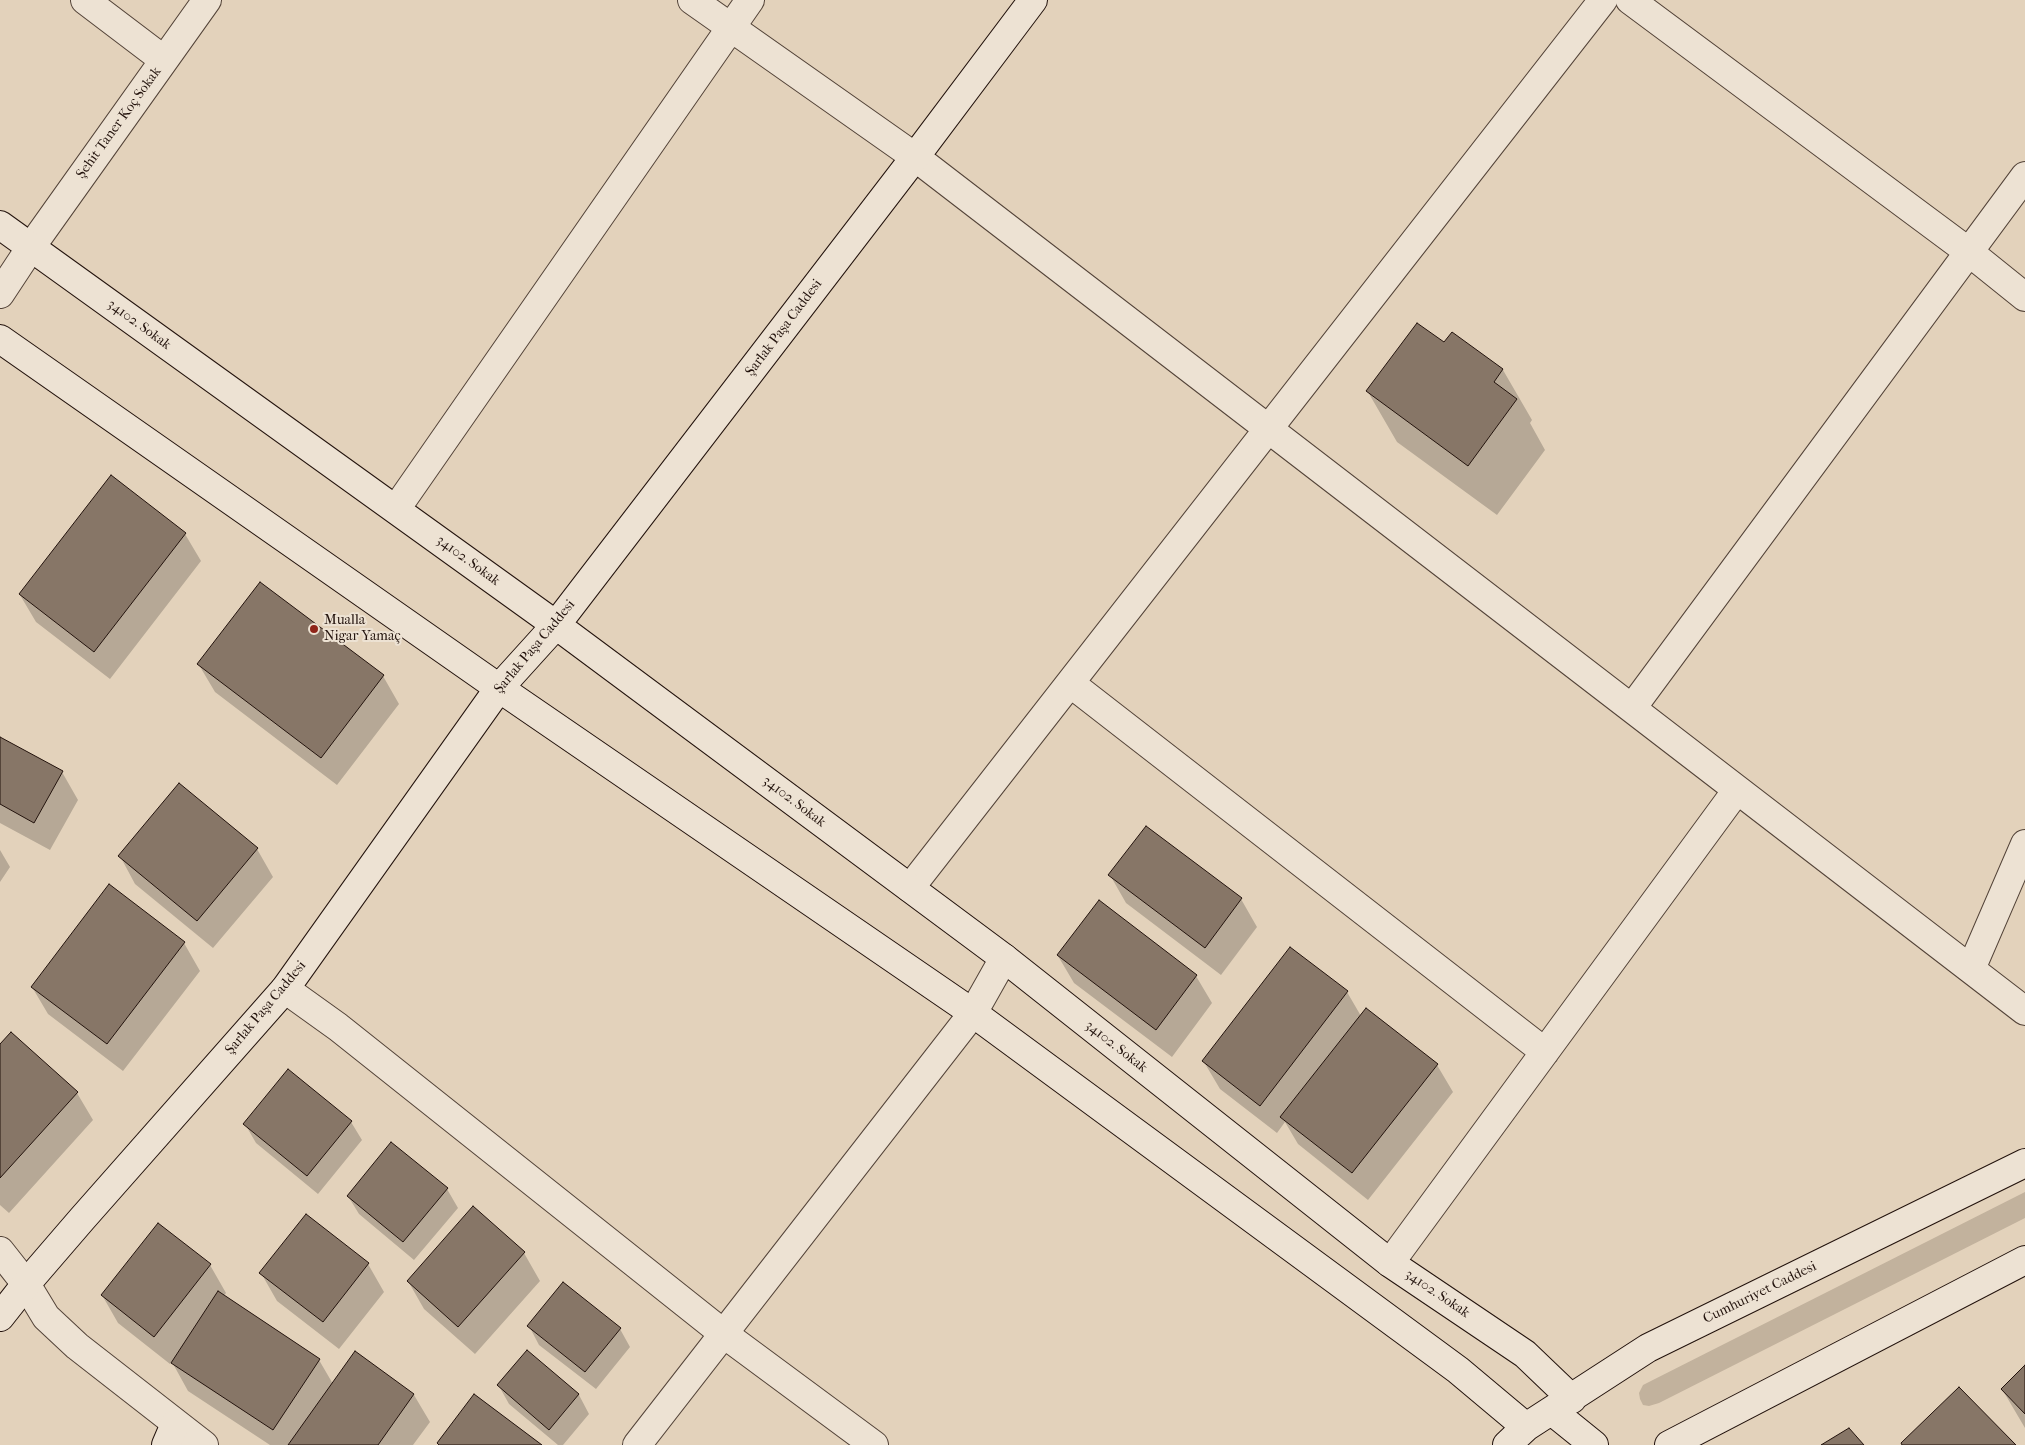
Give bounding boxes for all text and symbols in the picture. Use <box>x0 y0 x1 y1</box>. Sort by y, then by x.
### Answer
street label: Şehit Taner Koç Sokak <box>73 64 165 182</box>
street label: Şarlak Paşa Caddesi <box>742 276 826 380</box>
street label: 34102. Sokak <box>104 296 174 354</box>
street label: 34102. Sokak <box>433 532 503 590</box>
street label: Şarlak Paşa Caddesi <box>491 597 579 697</box>
place label: Mualla Nigar Yamaç <box>324 613 401 646</box>
marker: Mualla Nigar Yamaç <box>308 623 320 635</box>
street label: 34102. Sokak <box>759 773 829 831</box>
street label: Şarlak Paşa Caddesi <box>222 958 310 1058</box>
street label: 34102. Sokak <box>1081 1017 1151 1077</box>
street label: Cumhuriyet Caddesi <box>1701 1258 1819 1328</box>
street label: 34102. Sokak <box>1401 1266 1473 1322</box>

